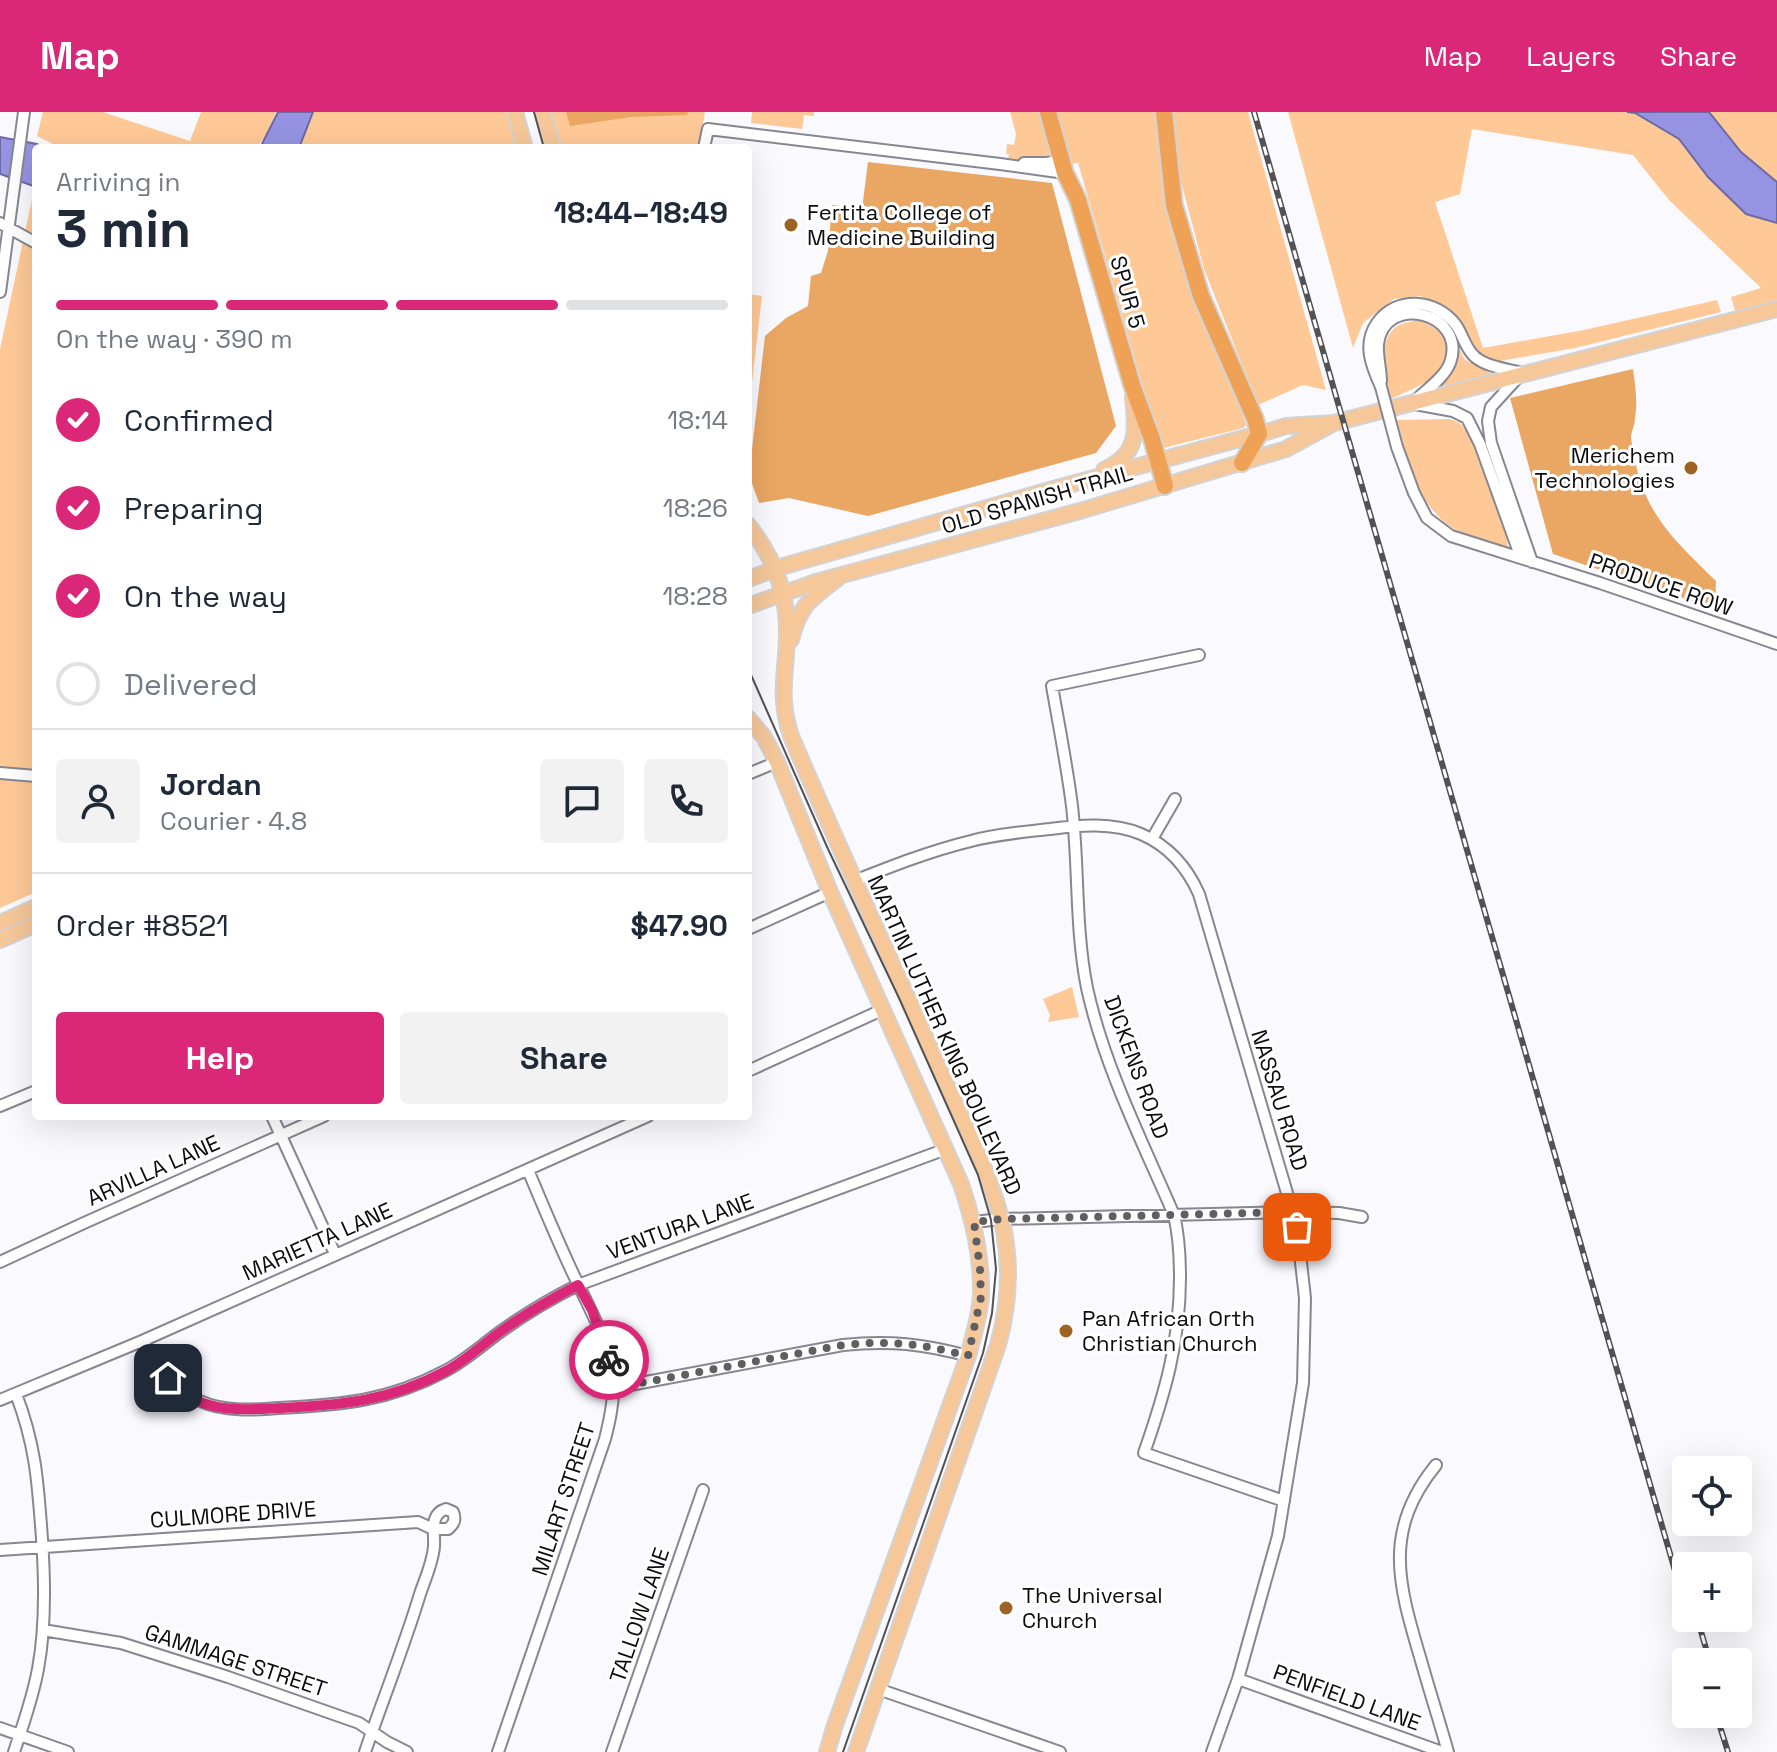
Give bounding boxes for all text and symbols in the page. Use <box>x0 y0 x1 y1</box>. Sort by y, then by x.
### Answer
text: Map <box>40 32 120 80</box>
text: Map <box>1424 38 1482 74</box>
text: Layers <box>1526 38 1616 74</box>
text: Share <box>1660 38 1737 74</box>
text: Arriving in <box>56 165 180 199</box>
text: 18:44–18:49 <box>554 193 728 232</box>
text: 3 min <box>56 196 191 262</box>
place label: Fertita College of Medicine Building <box>807 198 995 251</box>
marker: Fertita College of Medicine Building <box>782 216 800 234</box>
street label: SPUR 5 <box>1104 253 1152 331</box>
text: On the way · 390 m <box>56 322 293 356</box>
icon: check <box>56 398 100 442</box>
text: Confirmed <box>124 401 274 440</box>
text: 18:14 <box>667 403 728 437</box>
place label: Merichem Technologies <box>1534 441 1675 494</box>
street label: OLD SPANISH TRAIL <box>938 458 1136 540</box>
marker: Merichem Technologies <box>1682 459 1700 477</box>
icon: check <box>56 486 100 530</box>
text: Preparing <box>124 489 263 528</box>
text: 18:26 <box>663 491 728 525</box>
street label: PRODUCE ROW <box>1585 546 1737 622</box>
icon: check <box>56 574 100 618</box>
text: On the way <box>124 577 287 616</box>
text: 18:28 <box>662 579 728 613</box>
text: Delivered <box>124 665 258 704</box>
button: person <box>56 759 140 843</box>
button: chat <box>540 759 624 843</box>
button: phone <box>644 759 728 843</box>
text: Jordan <box>160 765 262 804</box>
text: Courier · 4.8 <box>160 804 307 838</box>
street label: MARTIN LUTHER KING BOULEVARD <box>862 871 1028 1199</box>
text: Order #8521 <box>56 906 229 945</box>
text: $47.90 <box>631 906 728 945</box>
street label: DICKENS ROAD <box>1098 992 1176 1142</box>
button: Help <box>56 1012 384 1104</box>
button: Share <box>400 1012 728 1104</box>
street label: NASSAU ROAD <box>1245 1026 1315 1174</box>
street label: ARVILLA LANE <box>82 1128 224 1212</box>
street label: VENTURA LANE <box>603 1186 757 1266</box>
pin <box>1263 1193 1331 1261</box>
street label: MARIETTA LANE <box>238 1196 396 1286</box>
icon: bag <box>1275 1205 1319 1249</box>
place label: Pan African Orth Christian Church <box>1082 1304 1257 1357</box>
courier <box>569 1320 649 1400</box>
marker: Pan African Orth Christian Church <box>1057 1322 1075 1340</box>
icon: bike <box>587 1338 631 1382</box>
pin <box>134 1344 202 1412</box>
icon: home <box>146 1356 190 1400</box>
street label: MILART STREET <box>525 1419 601 1579</box>
map controls <box>1672 1456 1752 1728</box>
button: locate <box>1672 1456 1752 1536</box>
street label: CULMORE DRIVE <box>149 1494 317 1534</box>
street label: TALLOW LANE <box>603 1544 675 1686</box>
button: + <box>1672 1552 1752 1632</box>
place label: The Universal Church <box>1022 1581 1163 1634</box>
marker: The Universal Church <box>997 1599 1015 1617</box>
street label: GAMMAGE STREET <box>141 1617 331 1703</box>
button: − <box>1672 1648 1752 1728</box>
street label: PENFIELD LANE <box>1269 1657 1425 1737</box>

